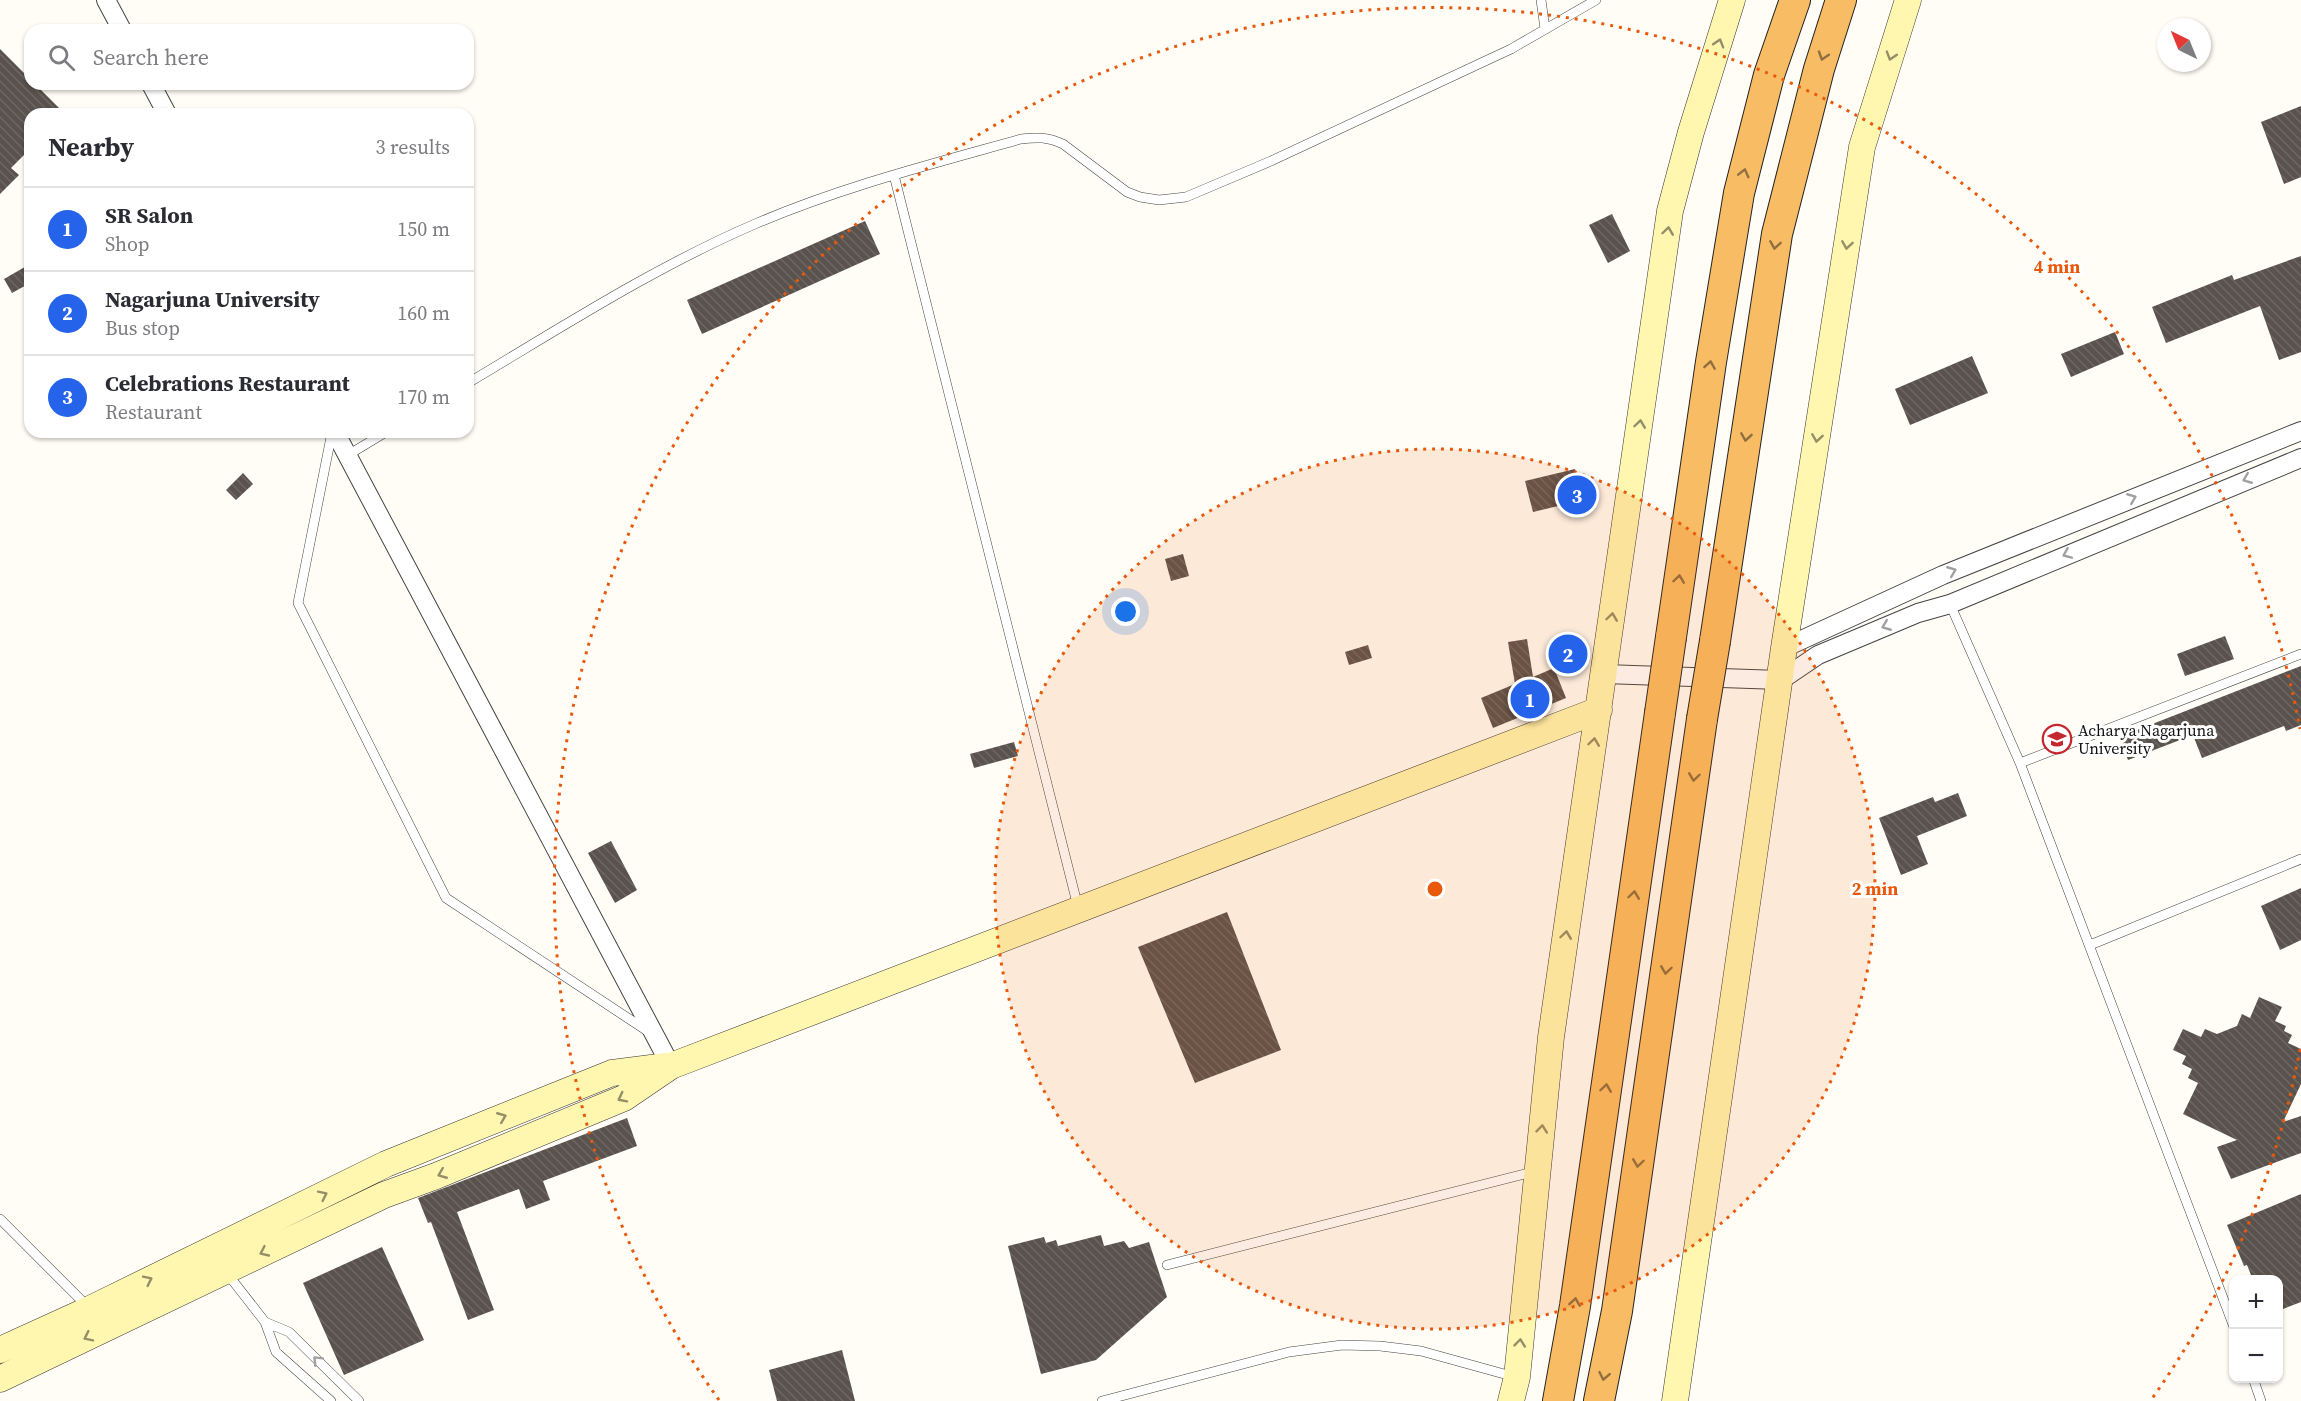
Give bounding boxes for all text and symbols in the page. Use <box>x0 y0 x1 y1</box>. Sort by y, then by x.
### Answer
north arrow <box>2157 18 2211 72</box>
search box <box>24 24 474 90</box>
one-way arrow <box>1712 38 1724 49</box>
icon: search <box>45 41 78 74</box>
text: Search here <box>93 42 209 72</box>
one-way arrow <box>1818 50 1830 61</box>
one-way arrow <box>1885 50 1898 61</box>
text: Nearby <box>48 129 134 165</box>
text: 3 results <box>375 133 450 161</box>
one-way arrow <box>1736 168 1749 178</box>
text: SR Salon <box>105 200 193 230</box>
text: 1 <box>62 215 73 243</box>
text: 150 m <box>397 215 450 243</box>
one-way arrow <box>1661 226 1673 235</box>
text: Shop <box>105 230 150 258</box>
one-way arrow <box>1769 239 1782 249</box>
one-way arrow <box>1841 241 1853 250</box>
text: 4 min <box>2034 254 2080 279</box>
text: Nagarjuna University <box>105 284 320 314</box>
text: 2 <box>62 299 73 327</box>
text: 160 m <box>397 299 450 327</box>
text: Bus stop <box>105 314 180 342</box>
one-way arrow <box>1704 360 1716 370</box>
text: Celebrations Restaurant <box>105 368 350 398</box>
text: 3 <box>62 383 73 411</box>
text: 170 m <box>397 383 450 411</box>
text: Restaurant <box>105 398 202 426</box>
one-way arrow <box>1633 419 1645 428</box>
one-way arrow <box>1740 433 1752 442</box>
one-way arrow <box>1811 433 1823 443</box>
pin: 3 <box>1558 472 1596 518</box>
one-way arrow <box>2242 472 2253 484</box>
one-way arrow <box>2126 493 2137 505</box>
one-way arrow <box>2062 547 2073 559</box>
one-way arrow <box>1945 566 1956 578</box>
one-way arrow <box>1673 574 1685 583</box>
your location <box>1111 597 1140 626</box>
one-way arrow <box>1605 612 1617 621</box>
one-way arrow <box>1881 619 1892 631</box>
pin: 2 <box>1548 632 1588 676</box>
pin: 1 <box>1510 676 1550 722</box>
place label: Acharya Nagarjuna University <box>2078 719 2215 759</box>
school or university icon: Acharya Nagarjuna University <box>2041 723 2073 755</box>
one-way arrow <box>1587 737 1599 747</box>
one-way arrow <box>1688 773 1700 782</box>
text: 2 min <box>1852 876 1898 901</box>
centre of rings <box>1425 879 1445 899</box>
one-way arrow <box>1628 891 1640 900</box>
one-way arrow <box>1560 930 1572 940</box>
one-way arrow <box>1661 966 1673 975</box>
one-way arrow <box>1600 1084 1612 1093</box>
one-way arrow <box>617 1091 628 1102</box>
one-way arrow <box>496 1112 507 1124</box>
one-way arrow <box>1535 1124 1548 1133</box>
one-way arrow <box>1633 1159 1645 1168</box>
one-way arrow <box>437 1166 448 1179</box>
one-way arrow <box>317 1190 328 1202</box>
one-way arrow <box>259 1244 270 1256</box>
map controls <box>2229 1275 2283 1383</box>
button: + <box>2229 1275 2283 1329</box>
one-way arrow <box>141 1276 152 1288</box>
one-way arrow <box>1569 1297 1581 1307</box>
one-way arrow <box>83 1329 94 1341</box>
button: − <box>2229 1329 2283 1383</box>
one-way arrow <box>1513 1339 1526 1348</box>
one-way arrow <box>313 1356 324 1366</box>
one-way arrow <box>1598 1371 1611 1381</box>

